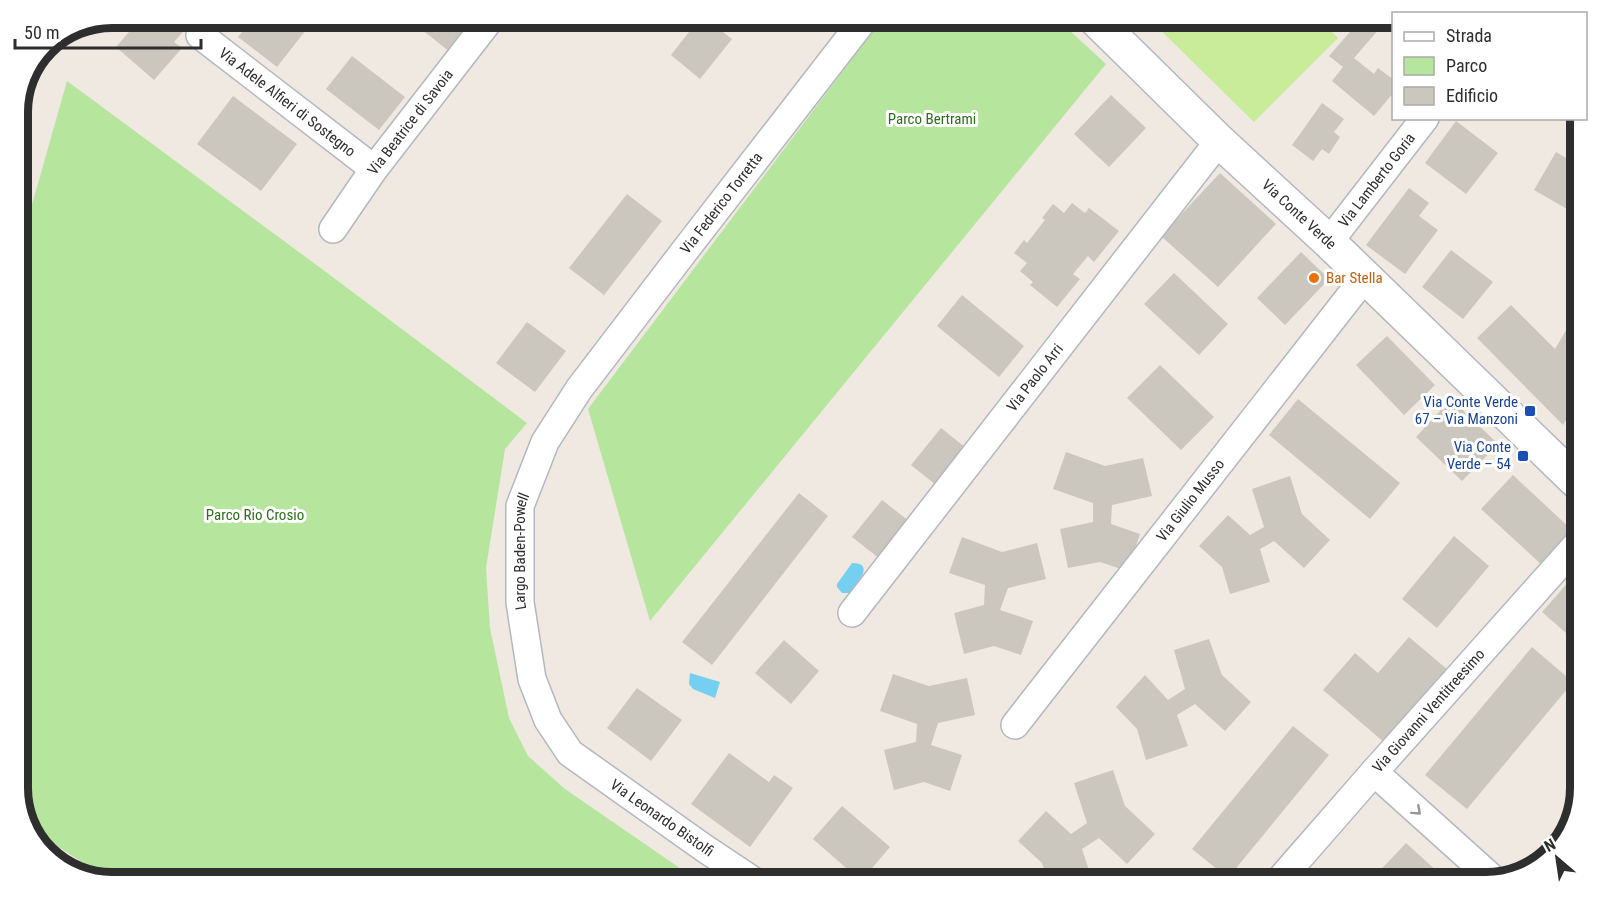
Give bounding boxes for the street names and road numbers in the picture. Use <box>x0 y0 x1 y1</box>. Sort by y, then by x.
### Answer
street label: Via Adele Alfieri di Sostegno <box>215 44 359 160</box>
street label: Via Beatrice di Savoia <box>364 66 457 178</box>
street label: Via Lamberto Goria <box>1335 130 1419 231</box>
street label: Via Federico Torretta <box>677 149 766 258</box>
street label: Via Conte Verde <box>1258 176 1340 253</box>
street label: Via Paolo Arri <box>1003 340 1067 415</box>
street label: Via Giulio Musso <box>1153 456 1228 545</box>
street label: Largo Baden-Powell <box>511 490 533 611</box>
street label: Via Giovanni Ventitreesimo <box>1369 645 1488 776</box>
street label: Via Leonardo Bistolfi <box>607 775 717 861</box>

